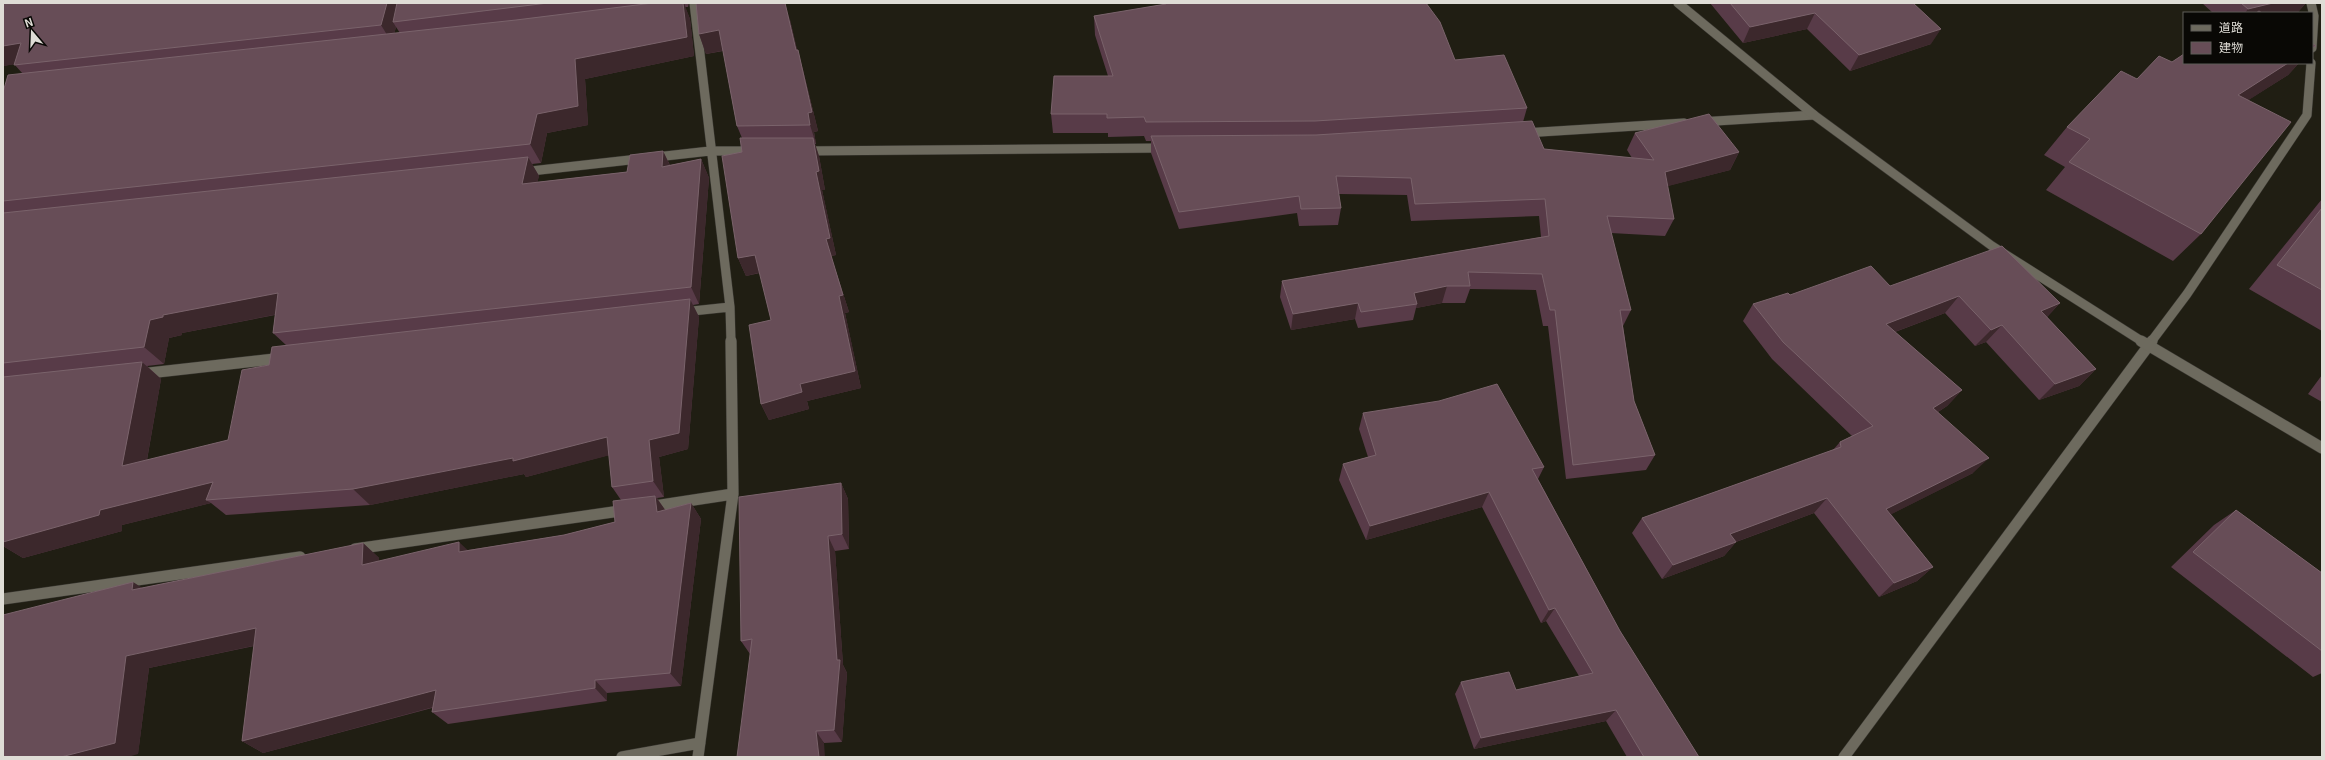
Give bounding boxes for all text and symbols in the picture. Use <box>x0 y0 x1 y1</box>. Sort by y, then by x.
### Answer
north arrow <box>12 12 52 52</box>
legend <box>2183 12 2313 64</box>
text: N <box>22 13 35 31</box>
text: 道路 <box>2219 18 2243 35</box>
text: 建物 <box>2219 38 2243 55</box>

